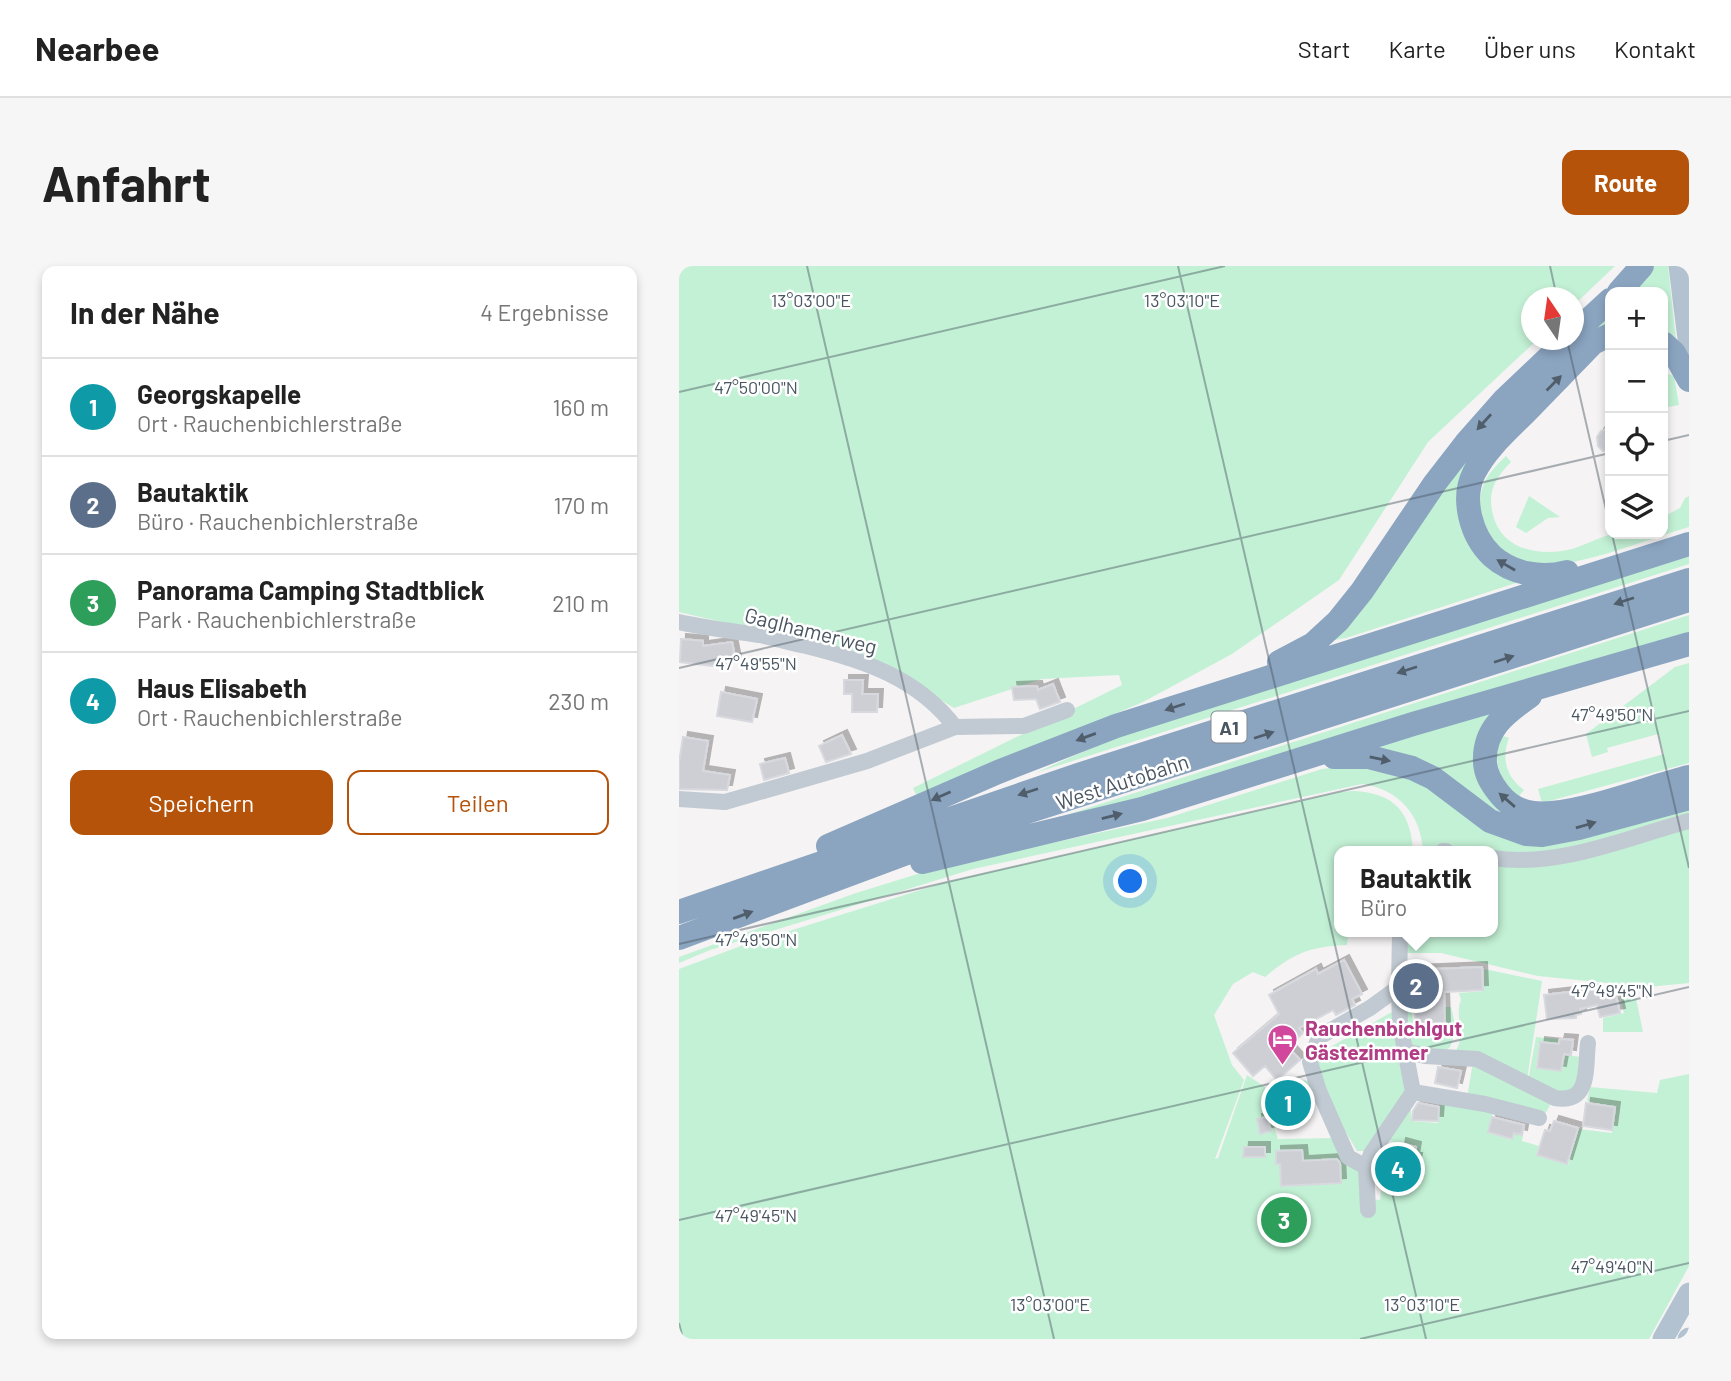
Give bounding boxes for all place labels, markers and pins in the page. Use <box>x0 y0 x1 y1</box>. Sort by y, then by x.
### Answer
pin: 2 <box>1393 960 1439 1012</box>
place label: Rauchenbichlgut Gästezimmer <box>1305 1015 1462 1064</box>
hotel icon: Rauchenbichlgut Gästezimmer <box>1265 1022 1299 1066</box>
pin: 1 <box>1265 1077 1311 1129</box>
pin: 4 <box>1375 1143 1421 1195</box>
pin: 3 <box>1261 1194 1307 1246</box>

